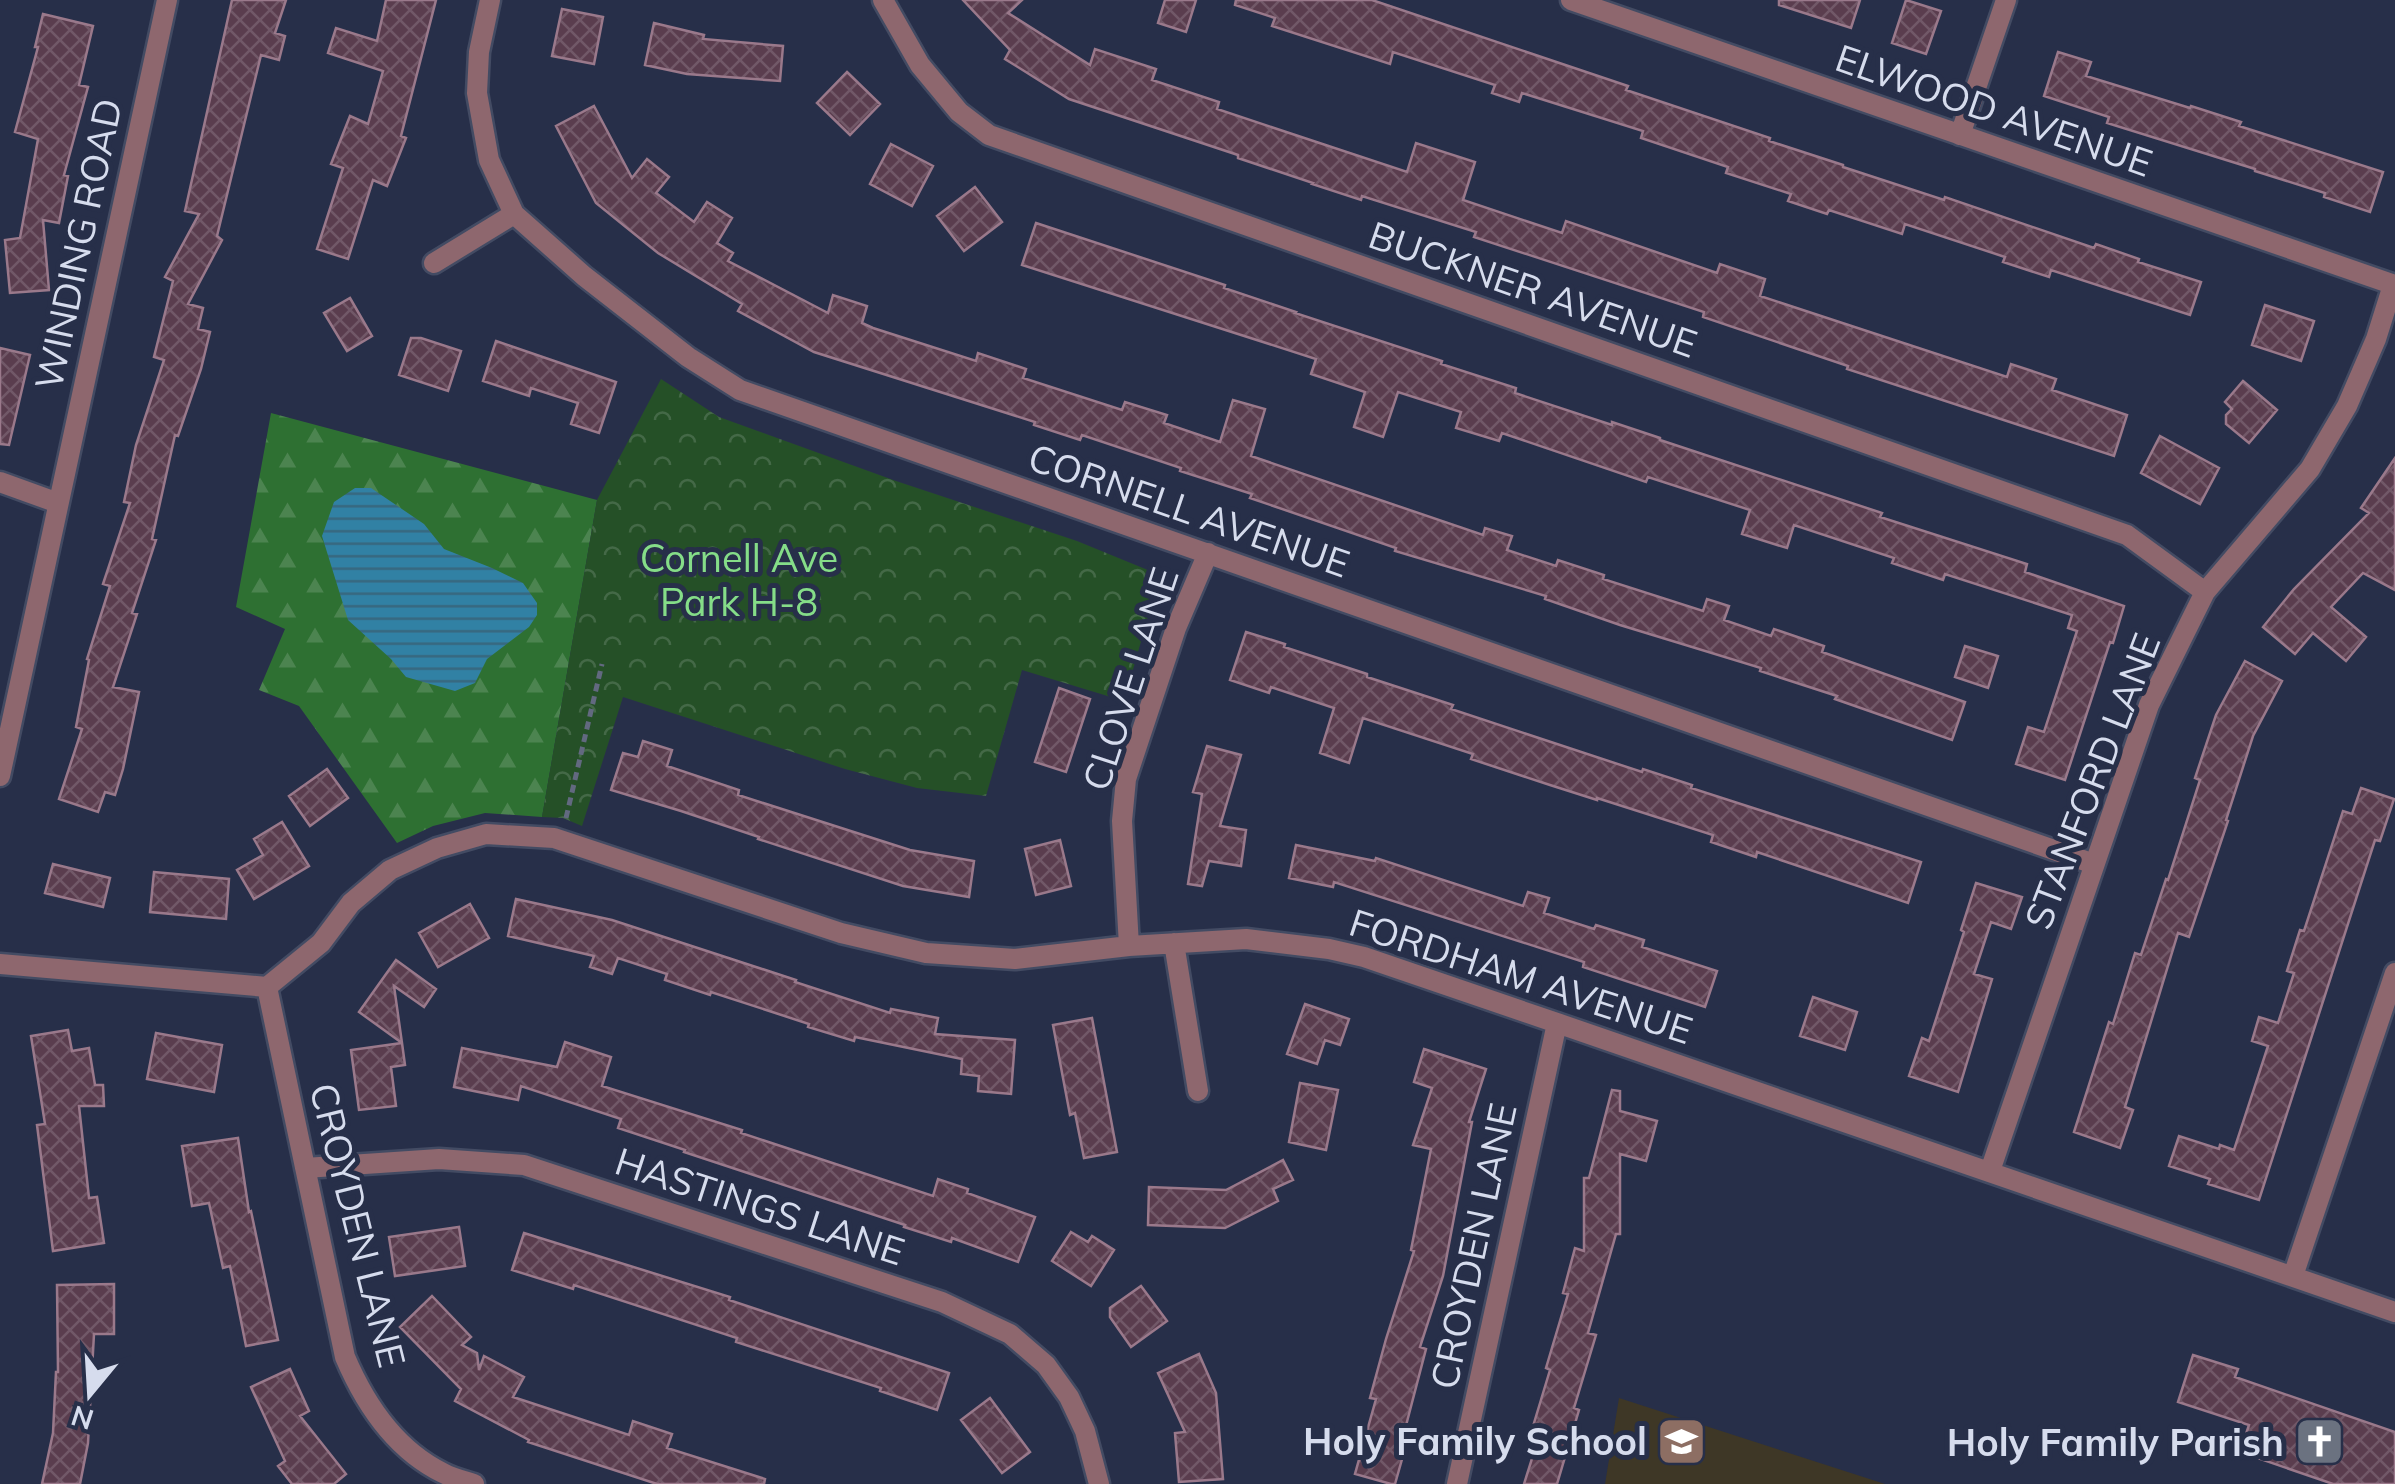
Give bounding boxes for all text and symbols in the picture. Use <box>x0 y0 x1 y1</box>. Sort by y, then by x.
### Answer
street label: ELWOOD AVENUE <box>1830 33 2158 187</box>
street label: WINDING ROAD <box>24 94 132 394</box>
street label: BUCKNER AVENUE <box>1363 210 1703 368</box>
street label: CORNELL AVENUE <box>1022 433 1356 587</box>
park label: Cornell Ave Park H-8 <box>640 534 838 626</box>
street label: CLOVE LANE <box>1071 562 1189 796</box>
street label: STANFORD LANE <box>2014 626 2170 936</box>
street label: FORDHAM AVENUE <box>1344 898 1698 1054</box>
street label: CROYDEN LANE <box>300 1078 416 1372</box>
street label: CROYDEN LANE <box>1419 1099 1527 1393</box>
street label: HASTINGS LANE <box>609 1137 911 1275</box>
north arrow <box>40 1344 140 1444</box>
text: N <box>67 1398 98 1438</box>
school or university icon: Holy Family School <box>1656 1415 1708 1467</box>
church icon: Holy Family Parish <box>2293 1416 2345 1468</box>
place label: Holy Family School <box>1303 1417 1647 1465</box>
place label: Holy Family Parish <box>1947 1418 2284 1466</box>

